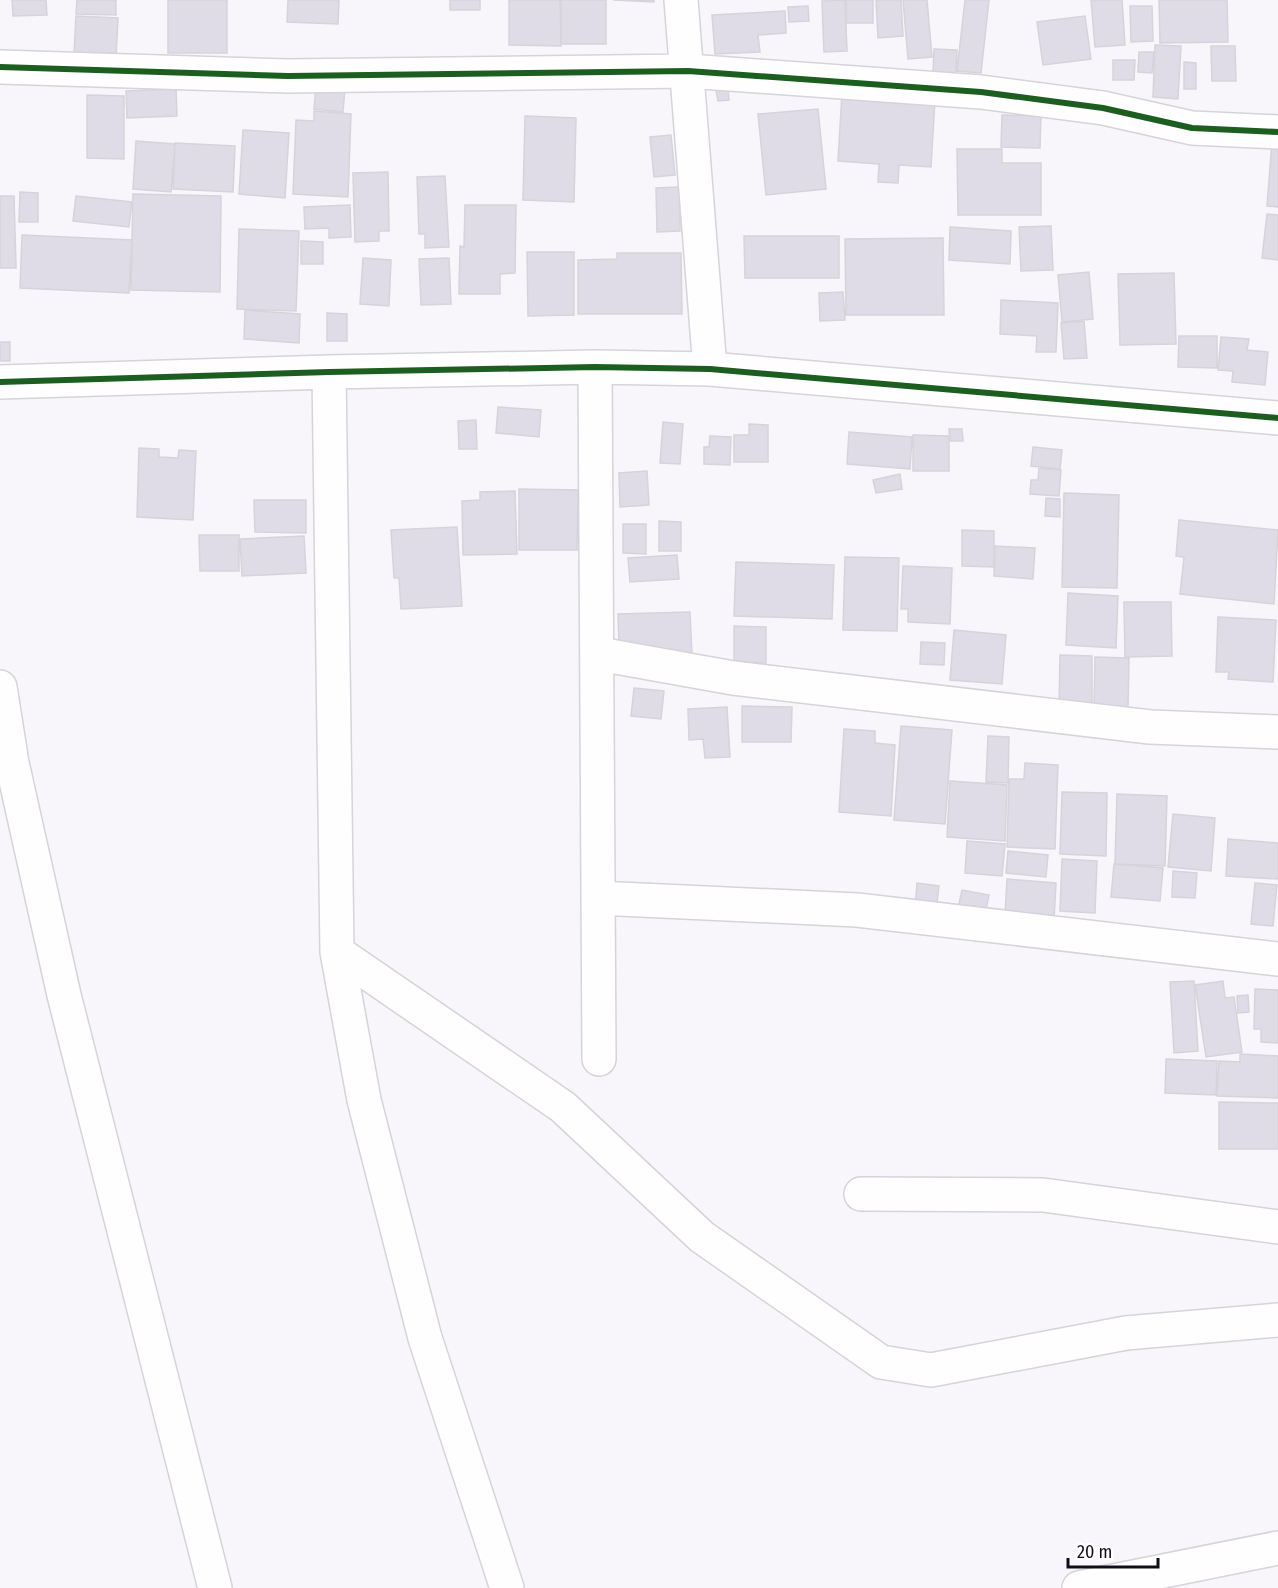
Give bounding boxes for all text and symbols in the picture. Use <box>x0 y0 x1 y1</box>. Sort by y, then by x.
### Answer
scale bar <box>1068 1531 1158 1569</box>
text: 20 m <box>1077 1541 1112 1563</box>

